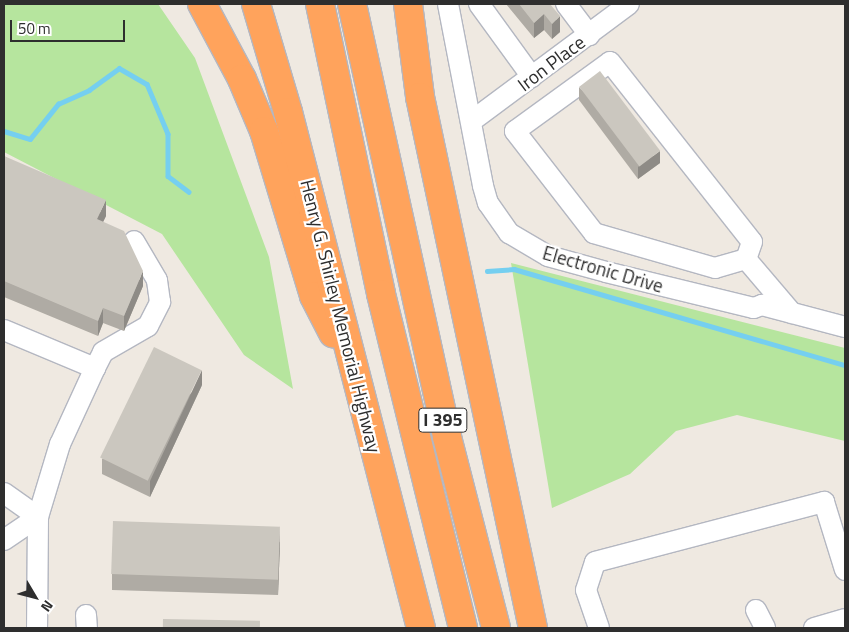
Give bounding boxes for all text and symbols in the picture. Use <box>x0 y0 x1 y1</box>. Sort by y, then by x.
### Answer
scale bar <box>12 10 128 42</box>
text: 50 m <box>18 17 51 40</box>
street label: Iron Place <box>513 30 589 96</box>
street label: Henry G. Shirley Memorial Highway <box>296 177 386 455</box>
street label: Electronic Drive <box>540 241 666 297</box>
road number: I 395 <box>418 404 468 436</box>
north arrow <box>10 572 60 622</box>
text: N <box>36 596 59 617</box>

